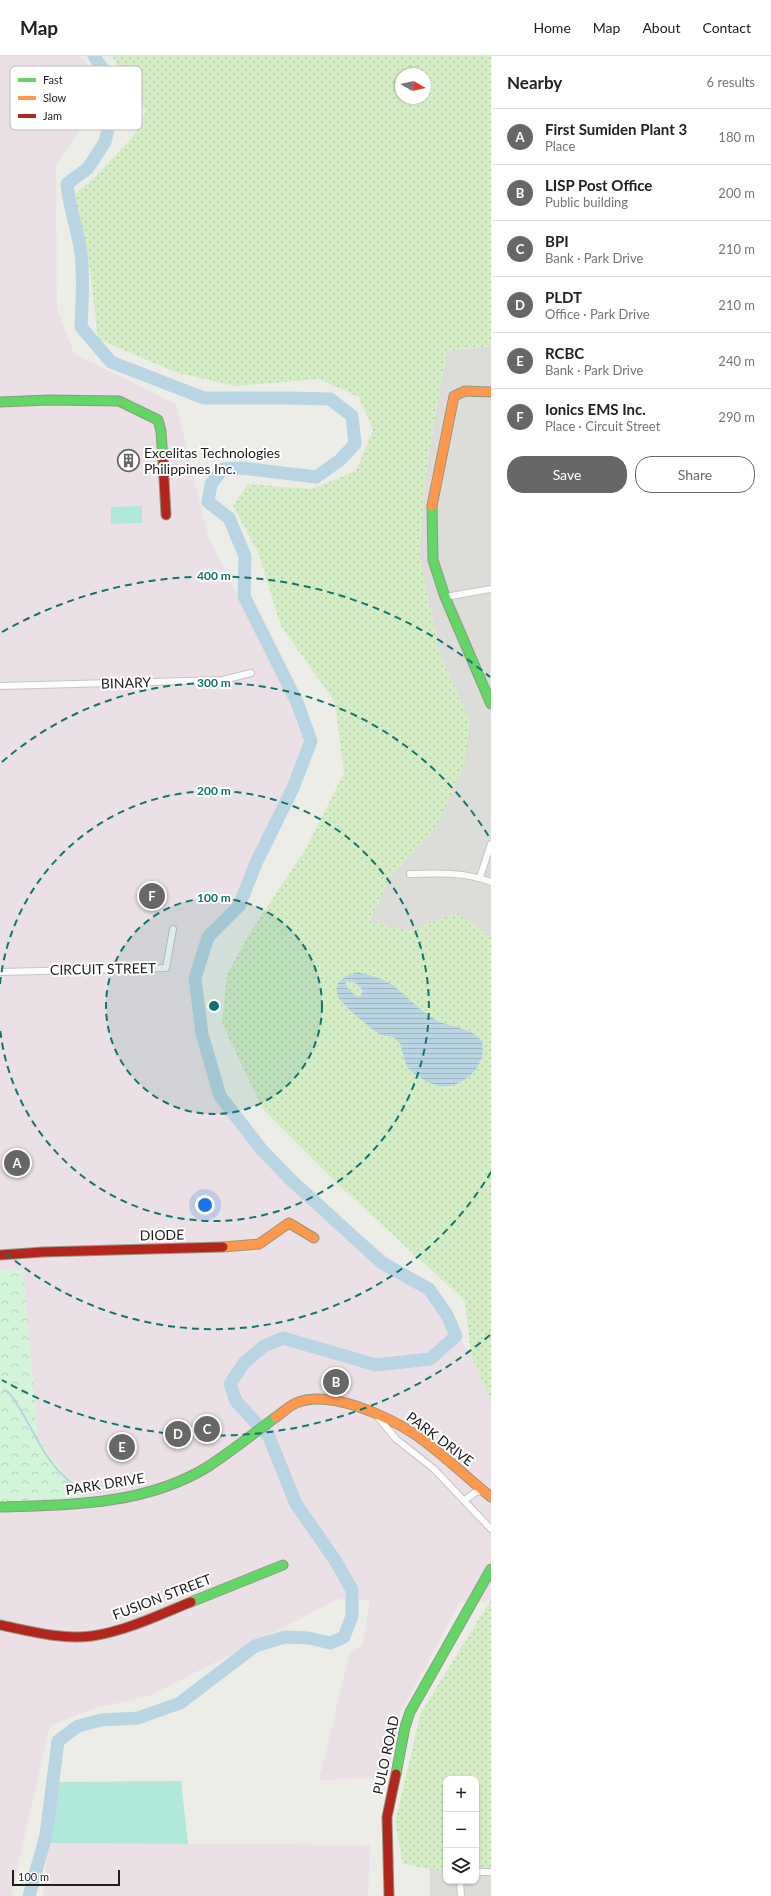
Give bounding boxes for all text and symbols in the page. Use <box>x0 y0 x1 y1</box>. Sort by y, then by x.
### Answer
text: Map <box>20 16 58 39</box>
text: Home <box>533 19 571 36</box>
text: Map <box>593 19 620 36</box>
text: About <box>642 19 680 36</box>
text: Contact <box>702 19 751 36</box>
legend <box>10 66 142 130</box>
north arrow <box>395 68 431 104</box>
text: Nearby <box>507 72 562 93</box>
text: Fast <box>43 73 63 86</box>
text: 6 results <box>707 74 755 90</box>
text: Slow <box>43 91 67 104</box>
text: Jam <box>43 109 62 122</box>
text: First Sumiden Plant 3 <box>545 120 687 138</box>
text: A <box>515 129 525 145</box>
text: 180 m <box>718 129 755 145</box>
text: Place <box>545 138 575 154</box>
text: LISP Post Office <box>545 176 652 194</box>
text: B <box>516 185 524 201</box>
text: 200 m <box>718 185 755 201</box>
text: Public building <box>545 194 628 210</box>
text: BPI <box>545 232 569 250</box>
text: C <box>516 241 524 257</box>
text: 210 m <box>718 241 755 257</box>
text: Bank · Park Drive <box>545 250 643 266</box>
text: PLDT <box>545 288 582 306</box>
text: D <box>515 297 525 313</box>
text: 210 m <box>718 297 755 313</box>
text: Office · Park Drive <box>545 306 650 322</box>
text: RCBC <box>545 344 584 362</box>
text: E <box>516 353 524 369</box>
text: 240 m <box>718 353 755 369</box>
text: Bank · Park Drive <box>545 362 643 378</box>
text: Ionics EMS Inc. <box>545 400 646 418</box>
text: F <box>516 409 524 425</box>
text: 290 m <box>718 409 755 425</box>
text: Place · Circuit Street <box>545 418 660 434</box>
place label: Excelitas Technologies Philippines Inc. <box>144 444 280 477</box>
building icon: Excelitas Technologies Philippines Inc. <box>116 448 142 474</box>
button: Save <box>507 456 627 493</box>
button: Share <box>635 456 755 493</box>
text: 400 m <box>197 568 231 583</box>
street label: BINARY <box>101 673 152 692</box>
text: 300 m <box>197 675 231 690</box>
text: 200 m <box>197 783 231 798</box>
pin: F <box>139 881 165 911</box>
text: 100 m <box>197 890 231 905</box>
street label: CIRCUIT STREET <box>50 959 157 978</box>
centre of rings <box>207 999 221 1013</box>
pin: A <box>4 1148 30 1178</box>
your location <box>195 1195 215 1215</box>
street label: DIODE <box>140 1226 184 1243</box>
pin: B <box>323 1367 349 1397</box>
street label: PARK DRIVE <box>403 1408 477 1469</box>
pin: C <box>194 1414 220 1444</box>
pin: D <box>165 1419 191 1449</box>
pin: E <box>109 1432 135 1462</box>
street label: PARK DRIVE <box>64 1469 146 1498</box>
street label: FUSION STREET <box>110 1570 214 1623</box>
street label: PULO ROAD <box>369 1714 402 1796</box>
map controls <box>443 1776 479 1884</box>
button: + <box>443 1776 479 1812</box>
button: − <box>443 1812 479 1848</box>
button: layers <box>443 1848 479 1884</box>
scale bar <box>12 1868 120 1887</box>
text: 100 m <box>18 1870 49 1883</box>

